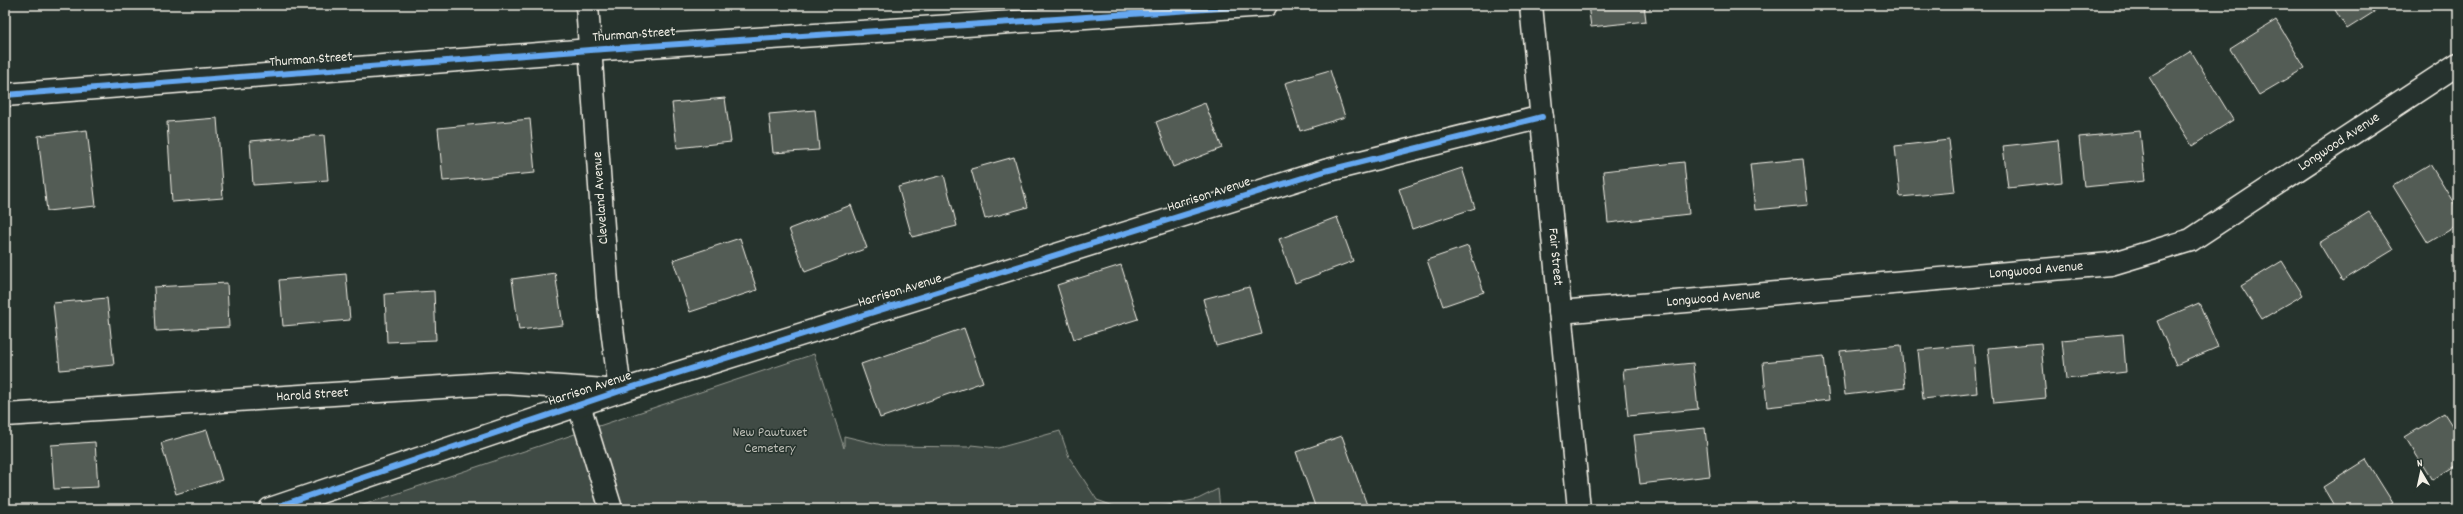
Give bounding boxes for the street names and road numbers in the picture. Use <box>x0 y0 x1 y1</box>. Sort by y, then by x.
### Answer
street label: Thurman Street <box>592 22 676 48</box>
street label: Thurman Street <box>269 47 353 73</box>
street label: Longwood Avenue <box>2294 108 2384 177</box>
street label: Cleveland Avenue <box>588 151 614 245</box>
street label: Harrison Avenue <box>1165 172 1253 218</box>
street label: Fair Street <box>1542 227 1568 287</box>
street label: Longwood Avenue <box>1988 256 2084 285</box>
street label: Harrison Avenue <box>856 269 944 313</box>
street label: Longwood Avenue <box>1666 285 1761 313</box>
street label: Harrison Avenue <box>546 366 634 412</box>
street label: Harold Street <box>276 383 349 408</box>

